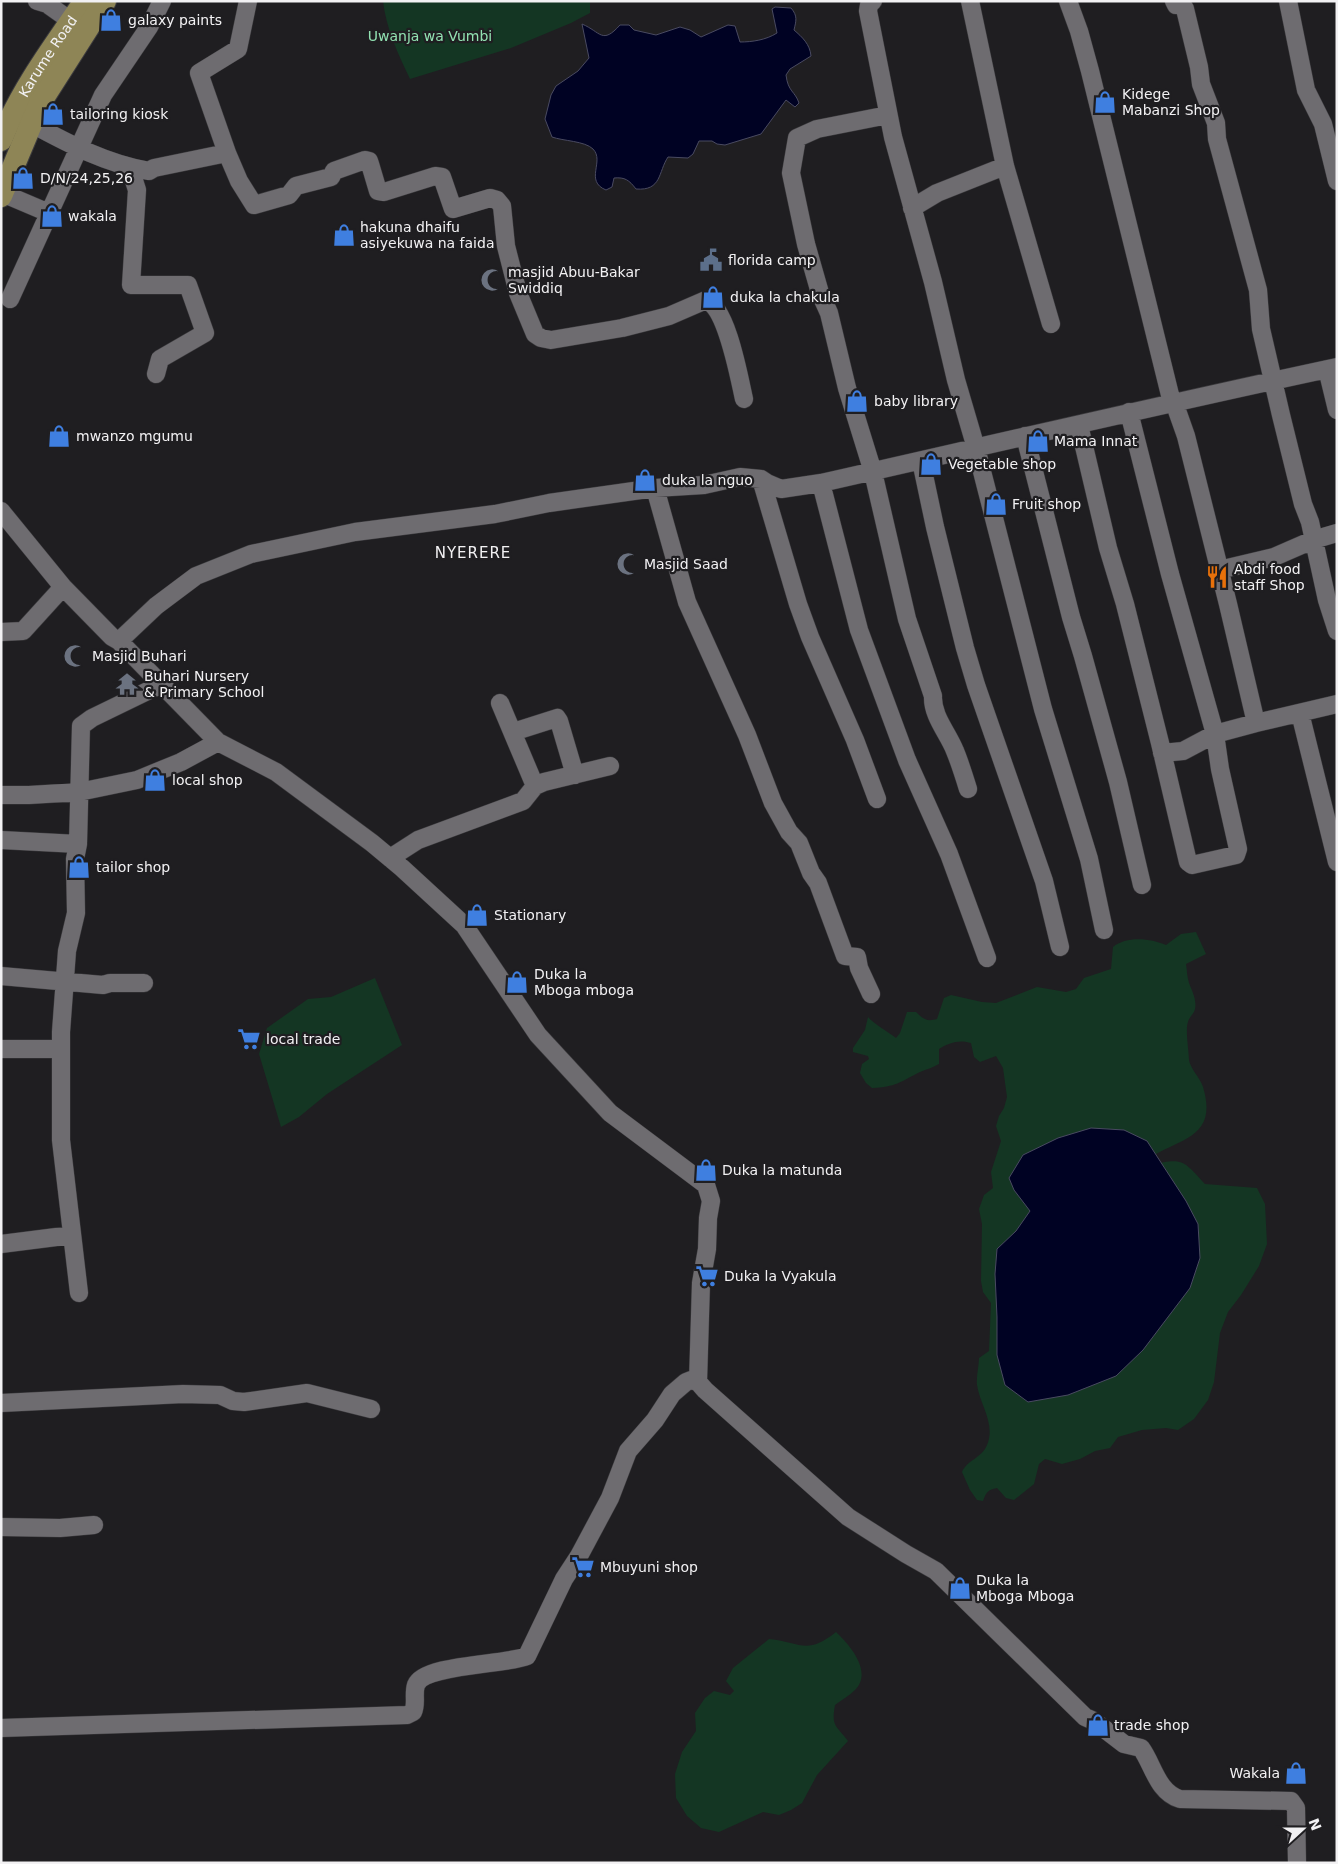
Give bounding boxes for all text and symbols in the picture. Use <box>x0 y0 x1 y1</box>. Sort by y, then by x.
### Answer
shop icon: galaxy paints <box>98 7 124 33</box>
place label: galaxy paints <box>128 12 222 28</box>
street label: Karume Road <box>15 13 80 100</box>
park label: Uwanja wa Vumbi <box>368 28 492 44</box>
place label: Kidege Mabanzi Shop <box>1122 86 1220 118</box>
shop icon: Kidege Mabanzi Shop <box>1092 89 1118 115</box>
shop icon: tailoring kiosk <box>40 101 66 127</box>
place label: tailoring kiosk <box>70 106 169 122</box>
shop icon: D/N/24,25,26 <box>10 165 36 191</box>
place label: D/N/24,25,26 <box>40 170 133 186</box>
shop icon: wakala <box>39 203 65 229</box>
place label: wakala <box>68 208 117 224</box>
place label: hakuna dhaifu asiyekuwa na faida <box>360 219 494 251</box>
shop icon: hakuna dhaifu asiyekuwa na faida <box>331 222 357 248</box>
public building icon: florida camp <box>698 247 724 273</box>
place label: florida camp <box>728 252 816 268</box>
place label: masjid Abuu-Bakar Swiddiq <box>508 264 640 296</box>
mosque icon: masjid Abuu-Bakar Swiddiq <box>479 267 505 293</box>
shop icon: duka la chakula <box>700 284 726 310</box>
place label: duka la chakula <box>730 289 840 305</box>
shop icon: baby library <box>844 388 870 414</box>
place label: baby library <box>874 393 958 409</box>
shop icon: mwanzo mgumu <box>46 423 72 449</box>
place label: mwanzo mgumu <box>76 428 193 444</box>
shop icon: Mama Innat <box>1025 428 1051 454</box>
place label: Mama Innat <box>1054 433 1138 449</box>
shop icon: Vegetable shop <box>918 451 944 477</box>
place label: Vegetable shop <box>948 456 1056 472</box>
shop icon: duka la nguo <box>632 467 658 493</box>
place label: duka la nguo <box>662 472 753 488</box>
shop icon: Fruit shop <box>983 491 1009 517</box>
place label: Fruit shop <box>1012 496 1081 512</box>
district label: NYERERE <box>435 544 511 562</box>
mosque icon: Masjid Saad <box>615 551 641 577</box>
place label: Masjid Saad <box>644 556 728 572</box>
place label: Abdi food staff Shop <box>1234 561 1305 593</box>
restaurant icon: Abdi food staff Shop <box>1204 564 1230 590</box>
mosque icon: Masjid Buhari <box>62 643 88 669</box>
place label: Masjid Buhari <box>92 648 187 664</box>
place label: Buhari Nursery & Primary School <box>144 668 264 700</box>
temple icon: Buhari Nursery & Primary School <box>114 671 140 697</box>
shop icon: local shop <box>142 767 168 793</box>
place label: local shop <box>172 772 243 788</box>
shop icon: tailor shop <box>66 854 92 880</box>
place label: tailor shop <box>96 859 170 875</box>
shop icon: Stationary <box>464 902 490 928</box>
place label: Stationary <box>494 907 566 923</box>
place label: Duka la Mboga mboga <box>534 966 634 998</box>
shop icon: Duka la Mboga mboga <box>504 969 530 995</box>
supermarket icon: local trade <box>236 1026 262 1052</box>
place label: local trade <box>266 1031 340 1047</box>
shop icon: Duka la matunda <box>693 1157 719 1183</box>
place label: Duka la matunda <box>722 1162 842 1178</box>
supermarket icon: Duka la Vyakula <box>694 1263 720 1289</box>
place label: Duka la Vyakula <box>724 1268 837 1284</box>
supermarket icon: Mbuyuni shop <box>570 1554 596 1580</box>
place label: Mbuyuni shop <box>600 1559 698 1575</box>
place label: Duka la Mboga Mboga <box>976 1572 1074 1604</box>
shop icon: Duka la Mboga Mboga <box>947 1575 973 1601</box>
shop icon: trade shop <box>1085 1712 1111 1738</box>
place label: trade shop <box>1114 1717 1190 1733</box>
shop icon: Wakala <box>1283 1760 1309 1786</box>
place label: Wakala <box>1230 1765 1280 1781</box>
north arrow <box>1278 1804 1328 1854</box>
text: N <box>1306 1816 1325 1833</box>

